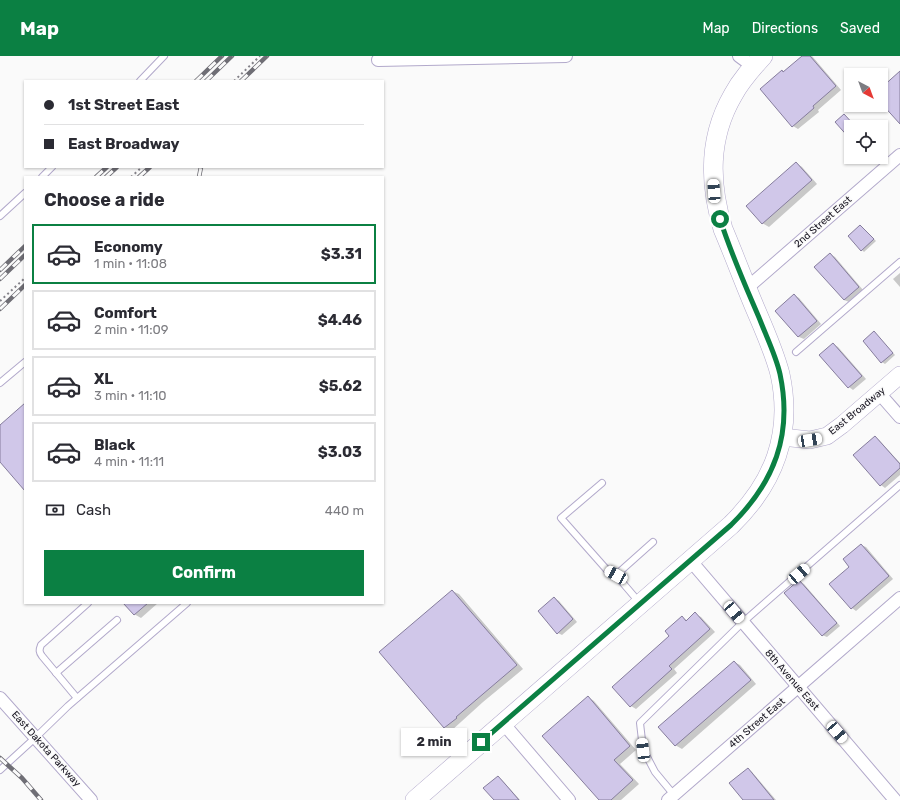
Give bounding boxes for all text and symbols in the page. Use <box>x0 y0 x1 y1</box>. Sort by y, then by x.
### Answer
text: Map <box>20 17 59 40</box>
text: Map <box>703 20 730 37</box>
text: Directions <box>752 20 818 37</box>
text: Saved <box>840 20 880 37</box>
north arrow <box>844 68 888 112</box>
map controls <box>844 68 888 164</box>
text: 1st Street East <box>68 96 179 114</box>
button: locate <box>844 120 888 164</box>
text: East Broadway <box>68 135 180 153</box>
car <box>707 179 721 203</box>
text: Choose a ride <box>44 189 165 211</box>
street label: 2nd Street East <box>792 194 854 250</box>
route start <box>711 210 729 228</box>
icon: car <box>46 236 82 272</box>
text: Economy <box>94 238 163 256</box>
text: $3.31 <box>321 245 362 263</box>
text: 1 min · 11:08 <box>94 256 167 271</box>
icon: car <box>46 302 82 338</box>
text: Comfort <box>94 304 157 322</box>
text: $4.46 <box>318 311 362 329</box>
text: 2 min · 11:09 <box>94 322 168 337</box>
icon: car <box>46 368 82 404</box>
text: XL <box>94 370 113 388</box>
text: $5.62 <box>319 377 362 395</box>
street label: East Broadway <box>826 384 888 438</box>
text: 3 min · 11:10 <box>94 388 167 403</box>
car <box>797 432 823 448</box>
icon: car <box>46 434 82 470</box>
text: Black <box>94 436 135 454</box>
text: $3.03 <box>318 443 362 461</box>
text: 4 min · 11:11 <box>94 454 164 469</box>
icon: cash <box>44 499 66 521</box>
text: Cash <box>76 501 111 519</box>
text: 440 m <box>325 503 364 518</box>
button: Confirm <box>44 550 364 596</box>
car <box>786 562 812 586</box>
car <box>603 564 629 586</box>
car <box>722 599 746 625</box>
street label: 8th Avenue East <box>762 647 822 713</box>
street label: 4th Street East <box>726 695 788 751</box>
street label: East Dakota Parkway <box>9 709 83 790</box>
car <box>825 719 849 745</box>
callout: 2 min <box>401 728 467 756</box>
route end <box>472 733 490 751</box>
text: 2 min <box>416 734 452 749</box>
car <box>636 737 650 763</box>

